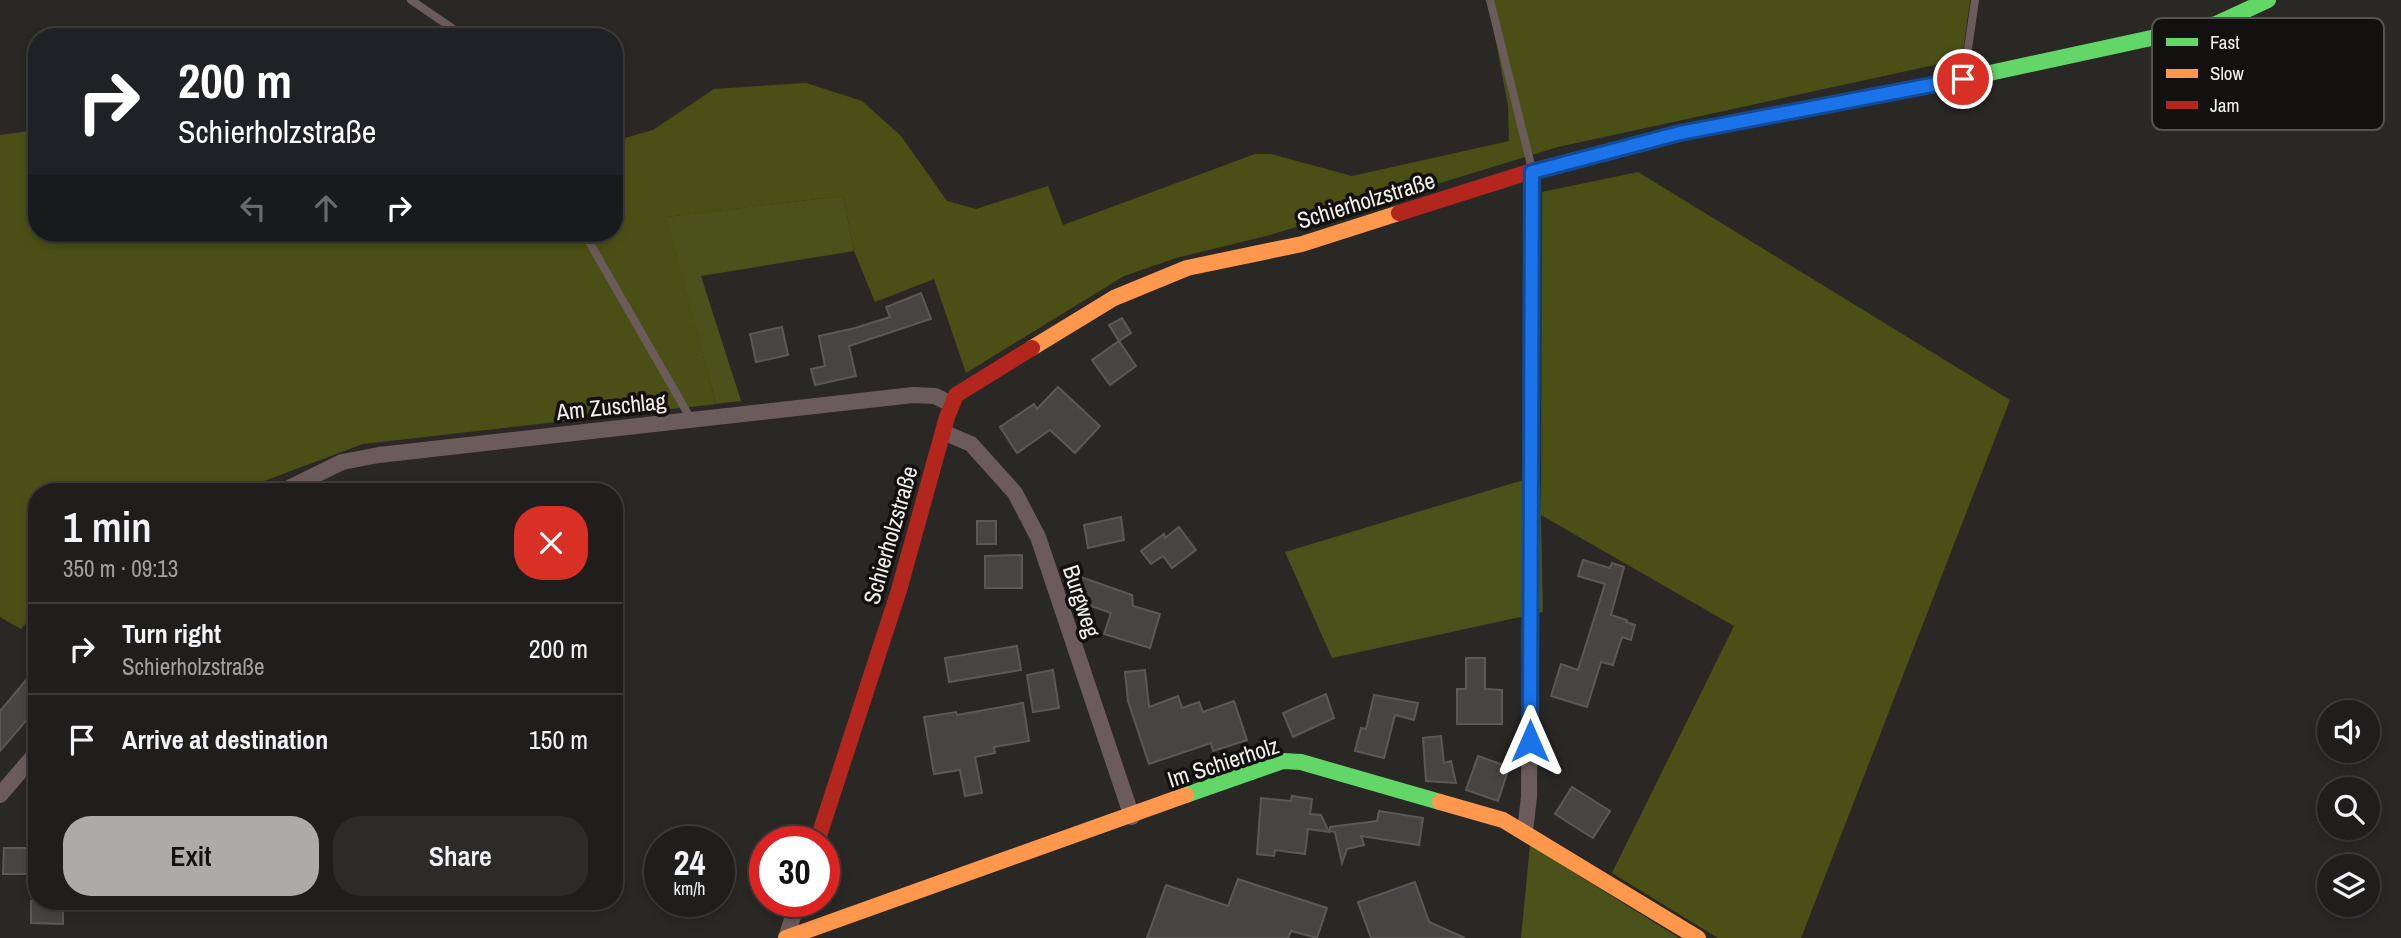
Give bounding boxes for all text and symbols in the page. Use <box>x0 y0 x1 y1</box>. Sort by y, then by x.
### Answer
legend <box>2152 18 2384 130</box>
text: Fast <box>2210 29 2240 55</box>
text: 200 m <box>178 47 292 113</box>
pin <box>1933 49 1993 109</box>
icon: right <box>63 56 154 147</box>
icon: arrive <box>1944 60 1982 98</box>
text: Slow <box>2210 60 2245 86</box>
text: Jam <box>2210 92 2239 118</box>
text: Schierholzstraße <box>178 110 376 153</box>
street label: Schierholzstraße <box>1293 164 1439 236</box>
icon: left <box>234 189 272 227</box>
icon: ahead <box>307 189 345 227</box>
icon: right <box>380 189 418 227</box>
street label: Am Zuschlag <box>554 385 668 427</box>
street label: Schierholzstraße <box>855 462 925 608</box>
text: 1 min <box>63 499 152 555</box>
button: close <box>514 506 588 580</box>
text: 350 m · 09:13 <box>63 553 178 584</box>
street label: Burgweg <box>1056 561 1108 642</box>
text: Turn right <box>122 616 221 651</box>
icon: right <box>63 630 101 668</box>
text: 200 m <box>529 631 588 666</box>
text: Schierholzstraße <box>122 651 265 682</box>
map controls <box>2317 700 2380 917</box>
button: sound <box>2317 700 2380 763</box>
position arrow <box>1493 704 1567 778</box>
icon: arrive <box>63 721 101 759</box>
text: Arrive at destination <box>122 722 328 757</box>
text: 150 m <box>529 722 588 757</box>
street label: Im Schierholz <box>1163 729 1283 795</box>
button: search <box>2317 777 2380 840</box>
button: Exit <box>63 816 319 896</box>
button: Share <box>333 816 588 896</box>
speed limit sign: 30 <box>749 826 840 917</box>
text: 24 <box>674 839 705 886</box>
button: layers <box>2317 854 2380 917</box>
text: km/h <box>674 876 706 901</box>

